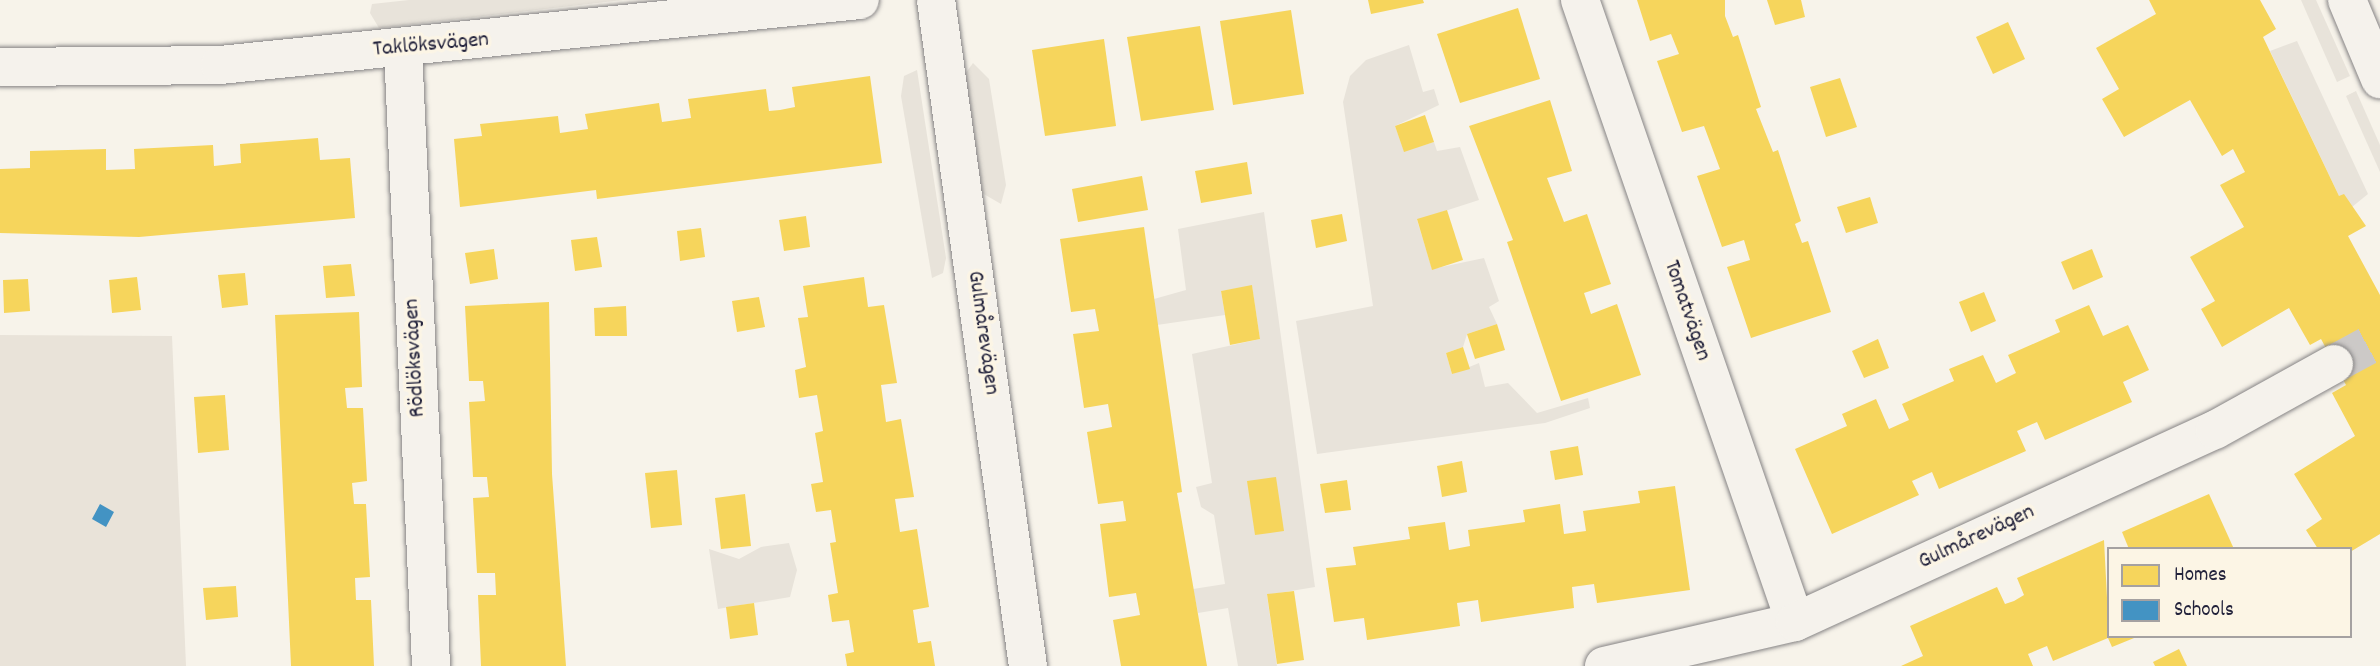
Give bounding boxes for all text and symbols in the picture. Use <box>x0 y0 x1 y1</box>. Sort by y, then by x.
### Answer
street label: Taklöksvägen <box>372 27 490 65</box>
street label: Tomatvägen <box>1656 257 1716 365</box>
street label: Gulmårevägen <box>960 269 1004 397</box>
street label: Rödlöksvägen <box>399 298 433 418</box>
street label: Gulmårevägen <box>1915 499 2039 577</box>
legend <box>2107 547 2352 638</box>
text: Homes <box>2174 561 2227 591</box>
text: Schools <box>2174 596 2234 626</box>

